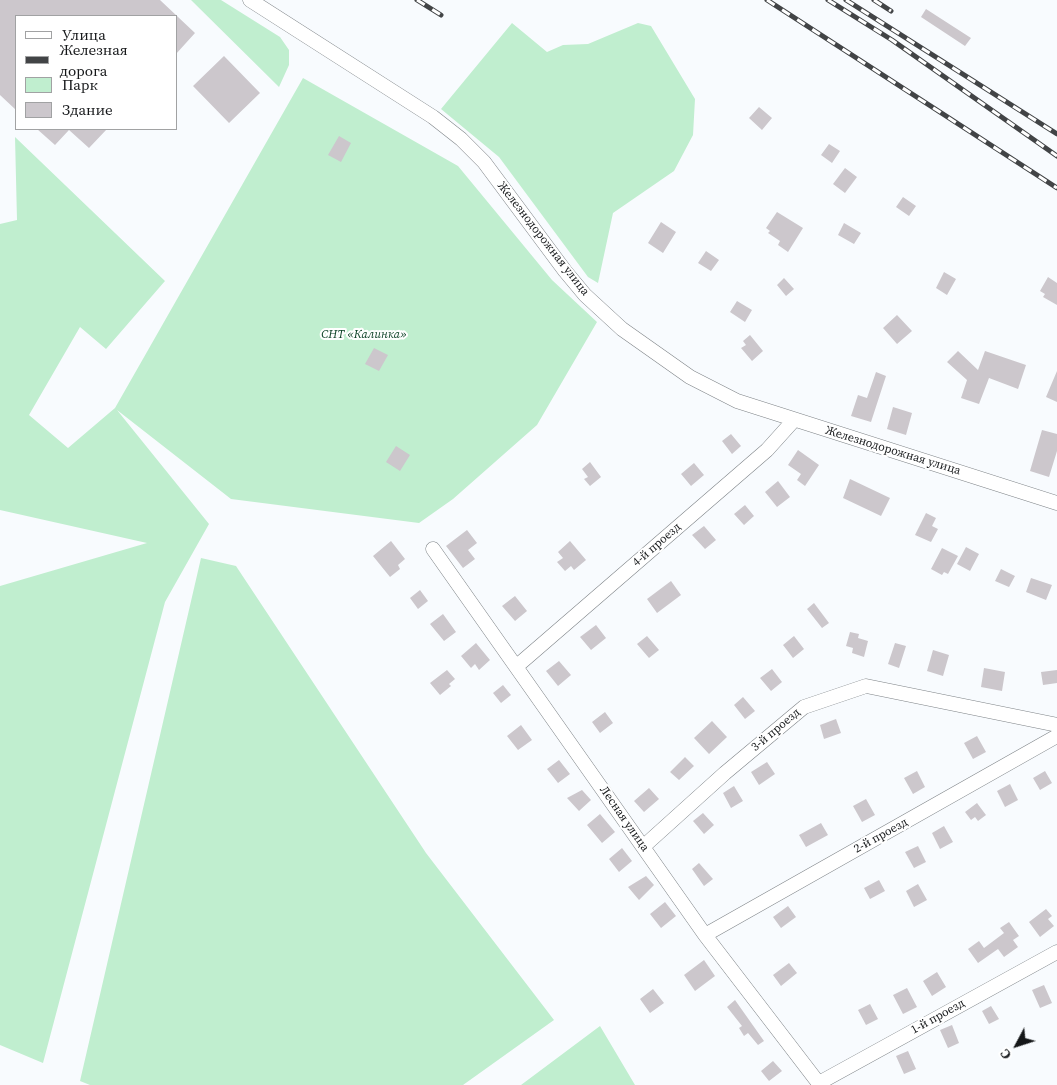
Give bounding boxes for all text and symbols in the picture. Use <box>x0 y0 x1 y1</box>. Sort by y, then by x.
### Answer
legend <box>15 15 178 130</box>
text: Улица <box>62 24 106 45</box>
text: Железная дорога <box>59 39 128 81</box>
text: Парк <box>62 74 98 95</box>
text: Здание <box>62 99 113 120</box>
street label: Железнодорожная улица <box>494 179 592 299</box>
park label: СНТ «Калинка» <box>321 328 407 342</box>
street label: Железнодорожная улица <box>824 424 962 478</box>
street label: 4-й проезд <box>630 520 684 570</box>
street label: 3-й проезд <box>749 705 803 755</box>
street label: Лесная улица <box>596 783 652 855</box>
street label: 2-й проезд <box>852 815 910 857</box>
street label: 1-й проезд <box>909 996 967 1038</box>
north arrow <box>992 1020 1042 1070</box>
text: С <box>995 1045 1016 1064</box>

